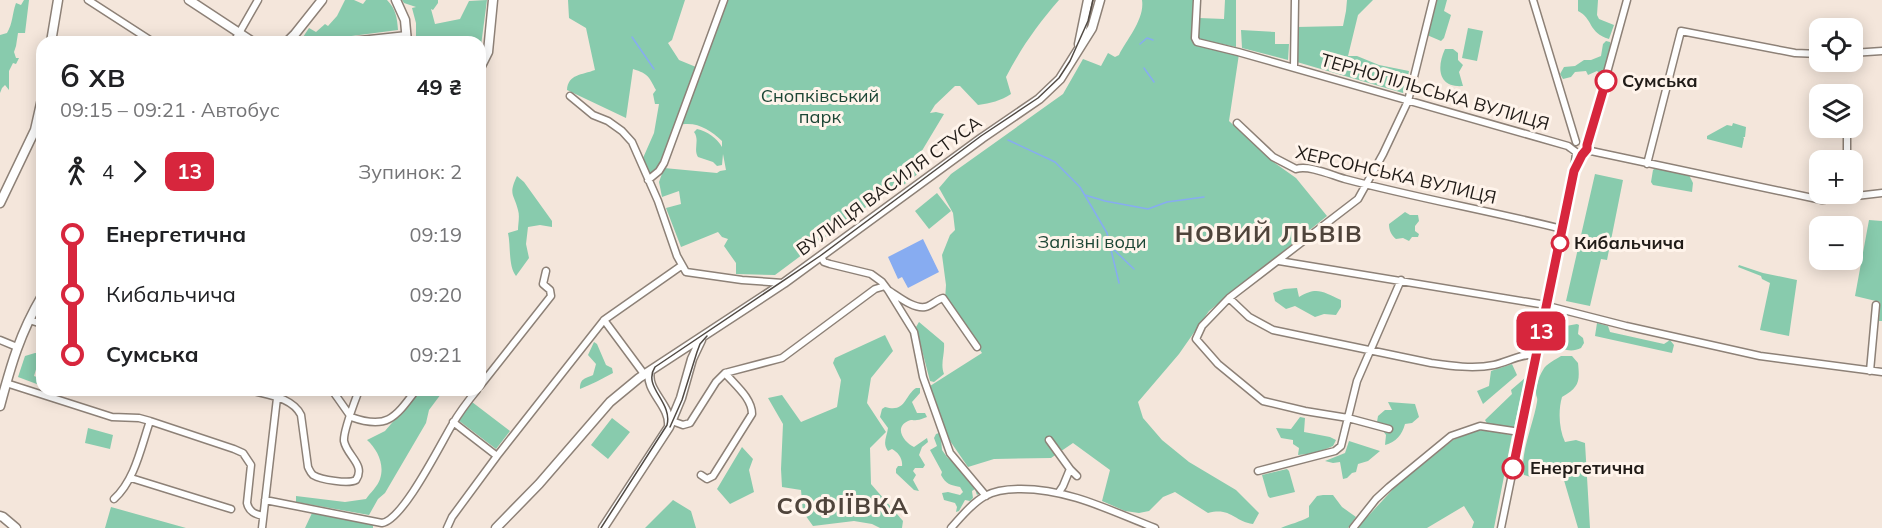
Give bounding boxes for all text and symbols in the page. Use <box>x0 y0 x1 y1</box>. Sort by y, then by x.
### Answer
map controls <box>1809 18 1863 270</box>
button: locate <box>1809 18 1863 72</box>
street label: ТЕРНОПІЛЬСЬКА ВУЛИЦЯ <box>1318 48 1552 135</box>
text: 6 хв <box>60 54 126 95</box>
place label: Сумська <box>1622 69 1698 92</box>
marker: Сумська <box>1595 70 1617 92</box>
text: 49 ₴ <box>416 73 462 101</box>
park label: Снопківський парк <box>761 84 879 128</box>
button: layers <box>1809 84 1863 138</box>
text: 09:15 – 09:21 · Автобус <box>60 97 280 122</box>
street label: ВУЛИЦЯ ВАСИЛЯ СТУСА <box>792 111 986 261</box>
street label: ХЕРСОНСЬКА ВУЛИЦЯ <box>1294 140 1499 209</box>
button: + <box>1809 150 1863 204</box>
icon: walk <box>60 155 93 188</box>
icon: forward <box>123 155 156 188</box>
text: 13 <box>177 158 202 184</box>
text: 4 <box>102 159 114 184</box>
text: Зупинок: 2 <box>358 159 462 184</box>
button: − <box>1809 216 1863 270</box>
district label: НОВИЙ ЛЬВІВ <box>1175 218 1363 248</box>
text: Енергетична <box>106 220 246 248</box>
text: 09:19 <box>409 222 462 247</box>
park label: Залізні води <box>1038 230 1147 253</box>
place label: Кибальчича <box>1574 231 1684 254</box>
marker: Кибальчича <box>1551 234 1569 252</box>
text: Кибальчича <box>106 280 236 308</box>
text: 09:20 <box>409 282 462 307</box>
line badge: 13 <box>1514 312 1568 350</box>
text: 13 <box>1528 318 1554 344</box>
text: Сумська <box>106 340 199 368</box>
text: 09:21 <box>409 342 462 367</box>
place label: Енергетична <box>1530 456 1645 479</box>
marker: Енергетична <box>1502 457 1524 479</box>
district label: СОФІЇВКА <box>776 490 910 520</box>

